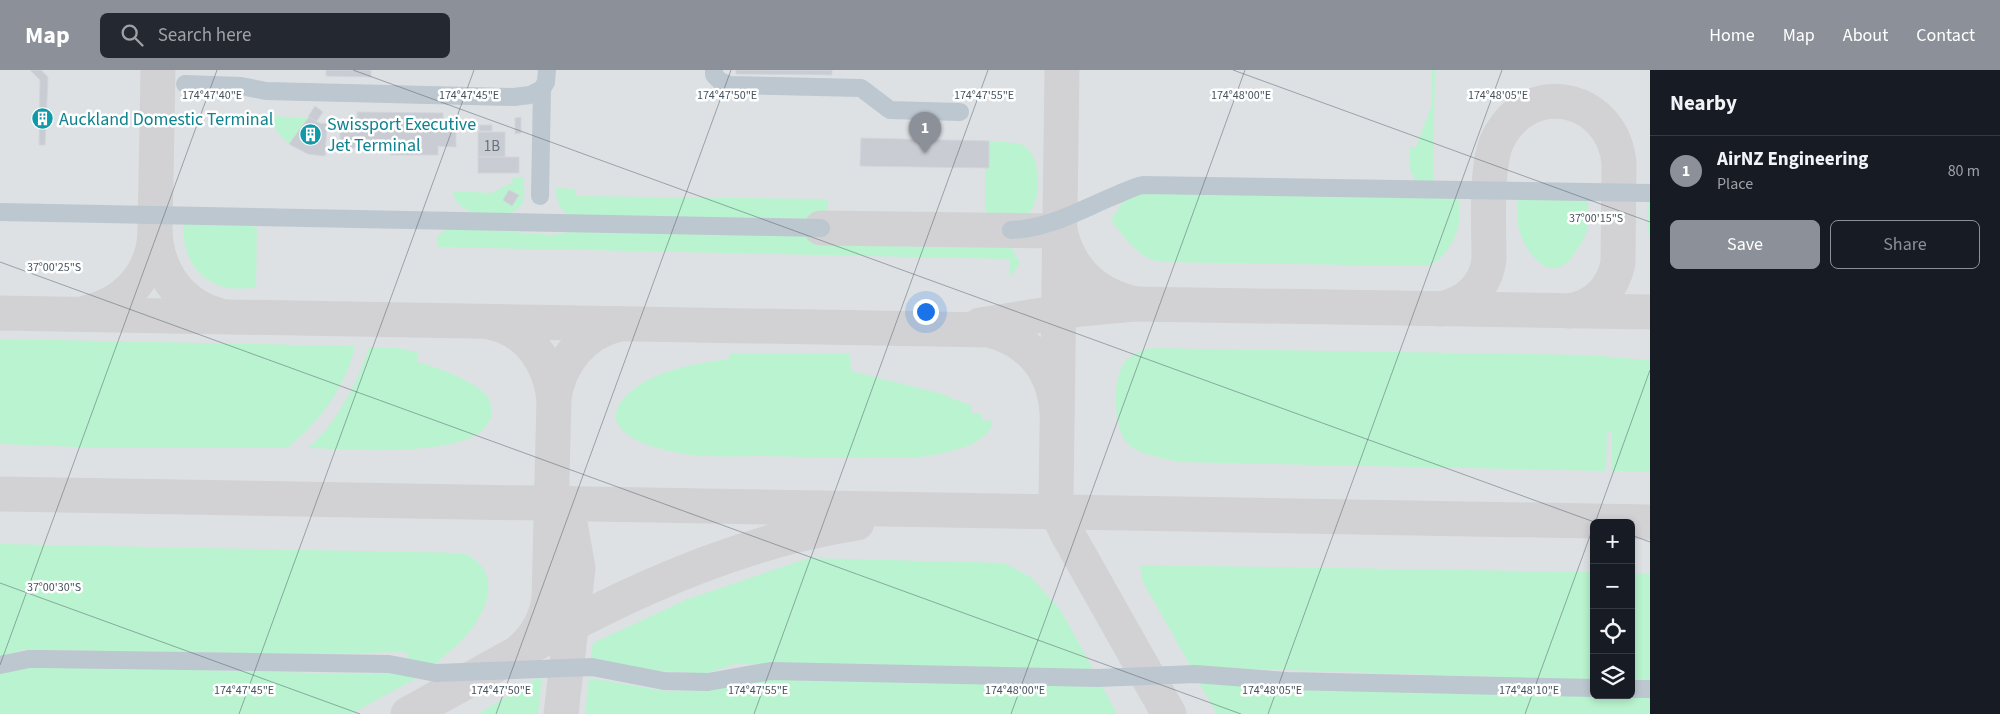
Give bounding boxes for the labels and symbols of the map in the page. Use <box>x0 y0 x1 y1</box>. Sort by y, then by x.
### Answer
text: 174°47'40"E <box>182 87 242 104</box>
text: 174°47'45"E <box>439 87 499 104</box>
text: 174°47'50"E <box>697 87 757 104</box>
text: 174°47'55"E <box>954 87 1014 104</box>
text: 174°48'00"E <box>1211 87 1271 104</box>
text: 174°48'05"E <box>1468 87 1528 104</box>
building icon: Auckland Domestic Terminal <box>31 107 55 131</box>
place label: Auckland Domestic Terminal <box>59 107 273 132</box>
place label: Swissport Executive Jet Terminal <box>327 112 476 158</box>
pin: 1 <box>909 112 941 153</box>
building icon: Swissport Executive Jet Terminal <box>299 122 323 146</box>
house number: 1B <box>484 136 500 157</box>
text: 37°00'15"S <box>1569 210 1623 227</box>
text: 37°00'25"S <box>27 259 81 276</box>
your location <box>913 299 939 325</box>
text: 37°00'30"S <box>27 579 81 596</box>
text: 174°47'45"E <box>214 682 274 699</box>
text: 174°47'50"E <box>471 682 531 699</box>
text: 174°47'55"E <box>728 682 788 699</box>
text: 174°48'00"E <box>985 682 1045 699</box>
text: 174°48'05"E <box>1242 682 1302 699</box>
text: 174°48'10"E <box>1499 682 1559 699</box>

